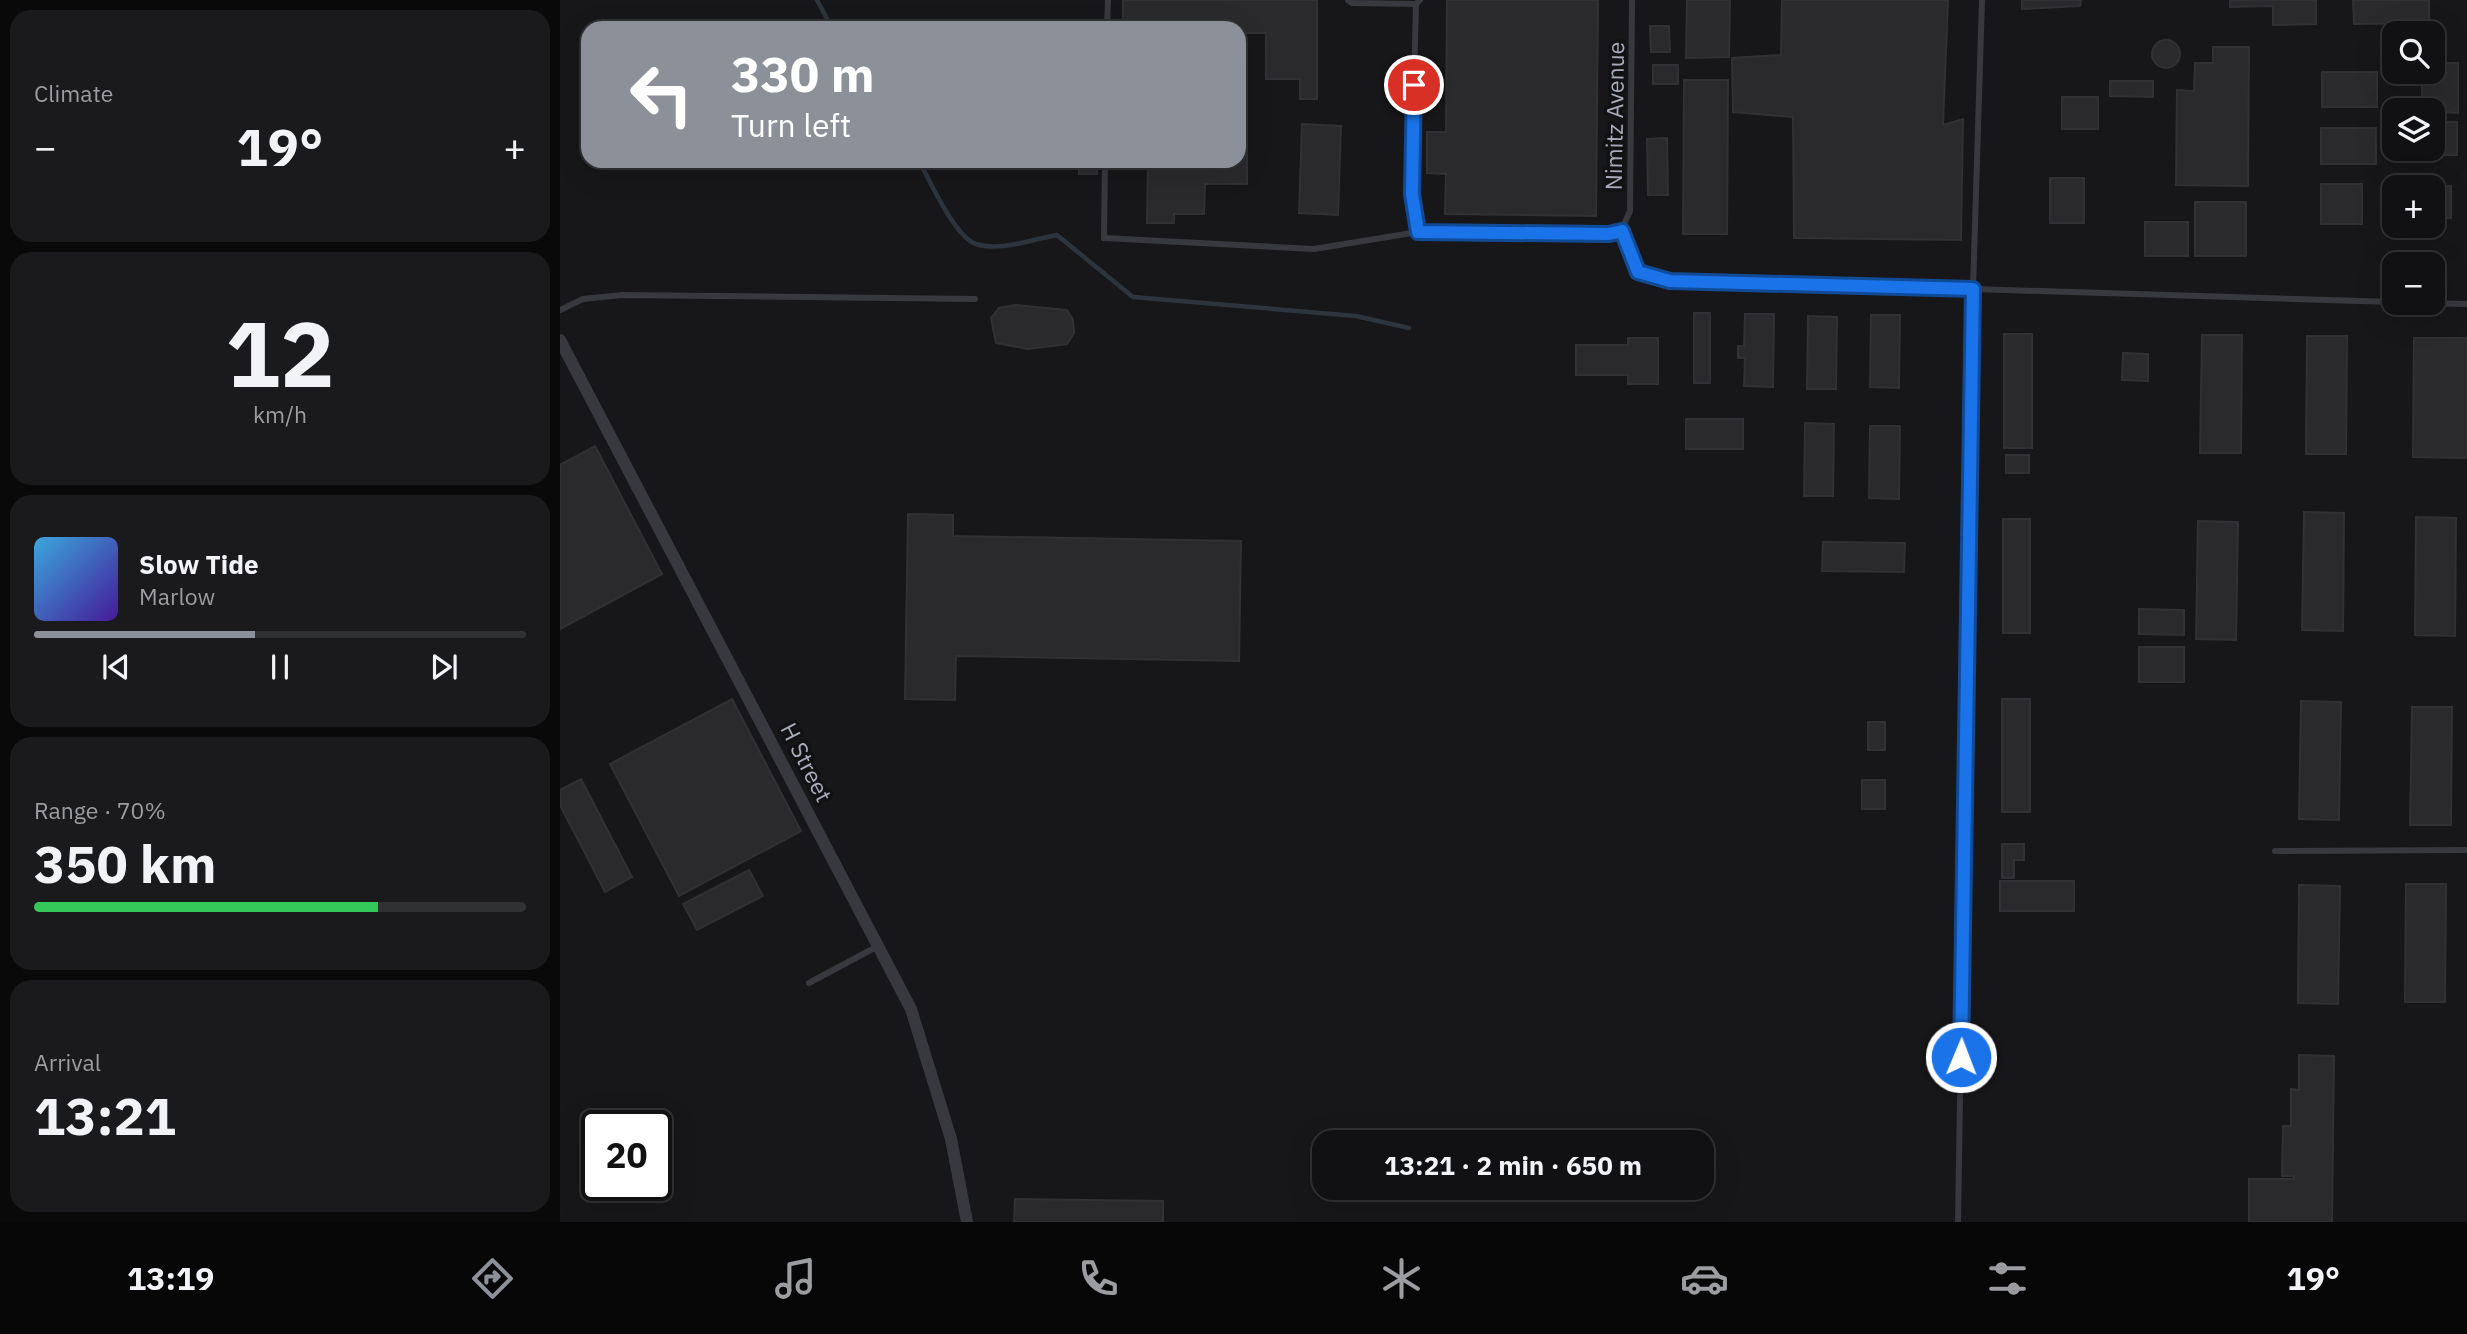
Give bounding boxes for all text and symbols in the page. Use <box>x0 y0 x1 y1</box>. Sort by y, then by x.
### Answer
map controls <box>2382 21 2445 315</box>
button: search <box>2382 21 2445 84</box>
street label: Nimitz Avenue <box>1598 41 1630 191</box>
text: 330 m <box>731 42 875 105</box>
icon: left <box>616 49 707 140</box>
pin <box>1384 55 1444 115</box>
icon: arrive <box>1395 66 1433 104</box>
text: Climate <box>34 78 113 108</box>
button: layers <box>2382 98 2445 161</box>
text: Turn left <box>731 104 851 146</box>
text: 19° <box>237 113 323 180</box>
text: − <box>34 122 57 171</box>
text: + <box>503 122 526 171</box>
button: + <box>2382 175 2445 238</box>
button: − <box>2382 252 2445 315</box>
text: 12 <box>225 294 335 412</box>
text: km/h <box>253 399 307 429</box>
text: Slow Tide <box>139 547 259 581</box>
text: Marlow <box>139 581 215 611</box>
icon: previous <box>97 648 135 686</box>
icon: pause <box>261 648 299 686</box>
icon: next <box>425 648 463 686</box>
street label: H Street <box>774 717 840 807</box>
text: Range · 70% <box>34 795 166 825</box>
text: 350 km <box>34 830 216 897</box>
position arrow <box>1924 1020 1998 1094</box>
text: Arrival <box>34 1047 101 1077</box>
text: 13:21 <box>34 1082 176 1149</box>
speed limit sign: 20 <box>581 1110 672 1201</box>
text: 13:21 · 2 min · 650 m <box>1384 1148 1642 1182</box>
icon: directions <box>468 1254 517 1303</box>
icon: music <box>771 1254 820 1303</box>
icon: phone <box>1074 1254 1123 1303</box>
icon: climate <box>1377 1254 1426 1303</box>
icon: car <box>1680 1254 1729 1303</box>
icon: filters <box>1983 1254 2032 1303</box>
text: 13:19 <box>127 1257 214 1299</box>
text: 19° <box>2286 1257 2340 1299</box>

